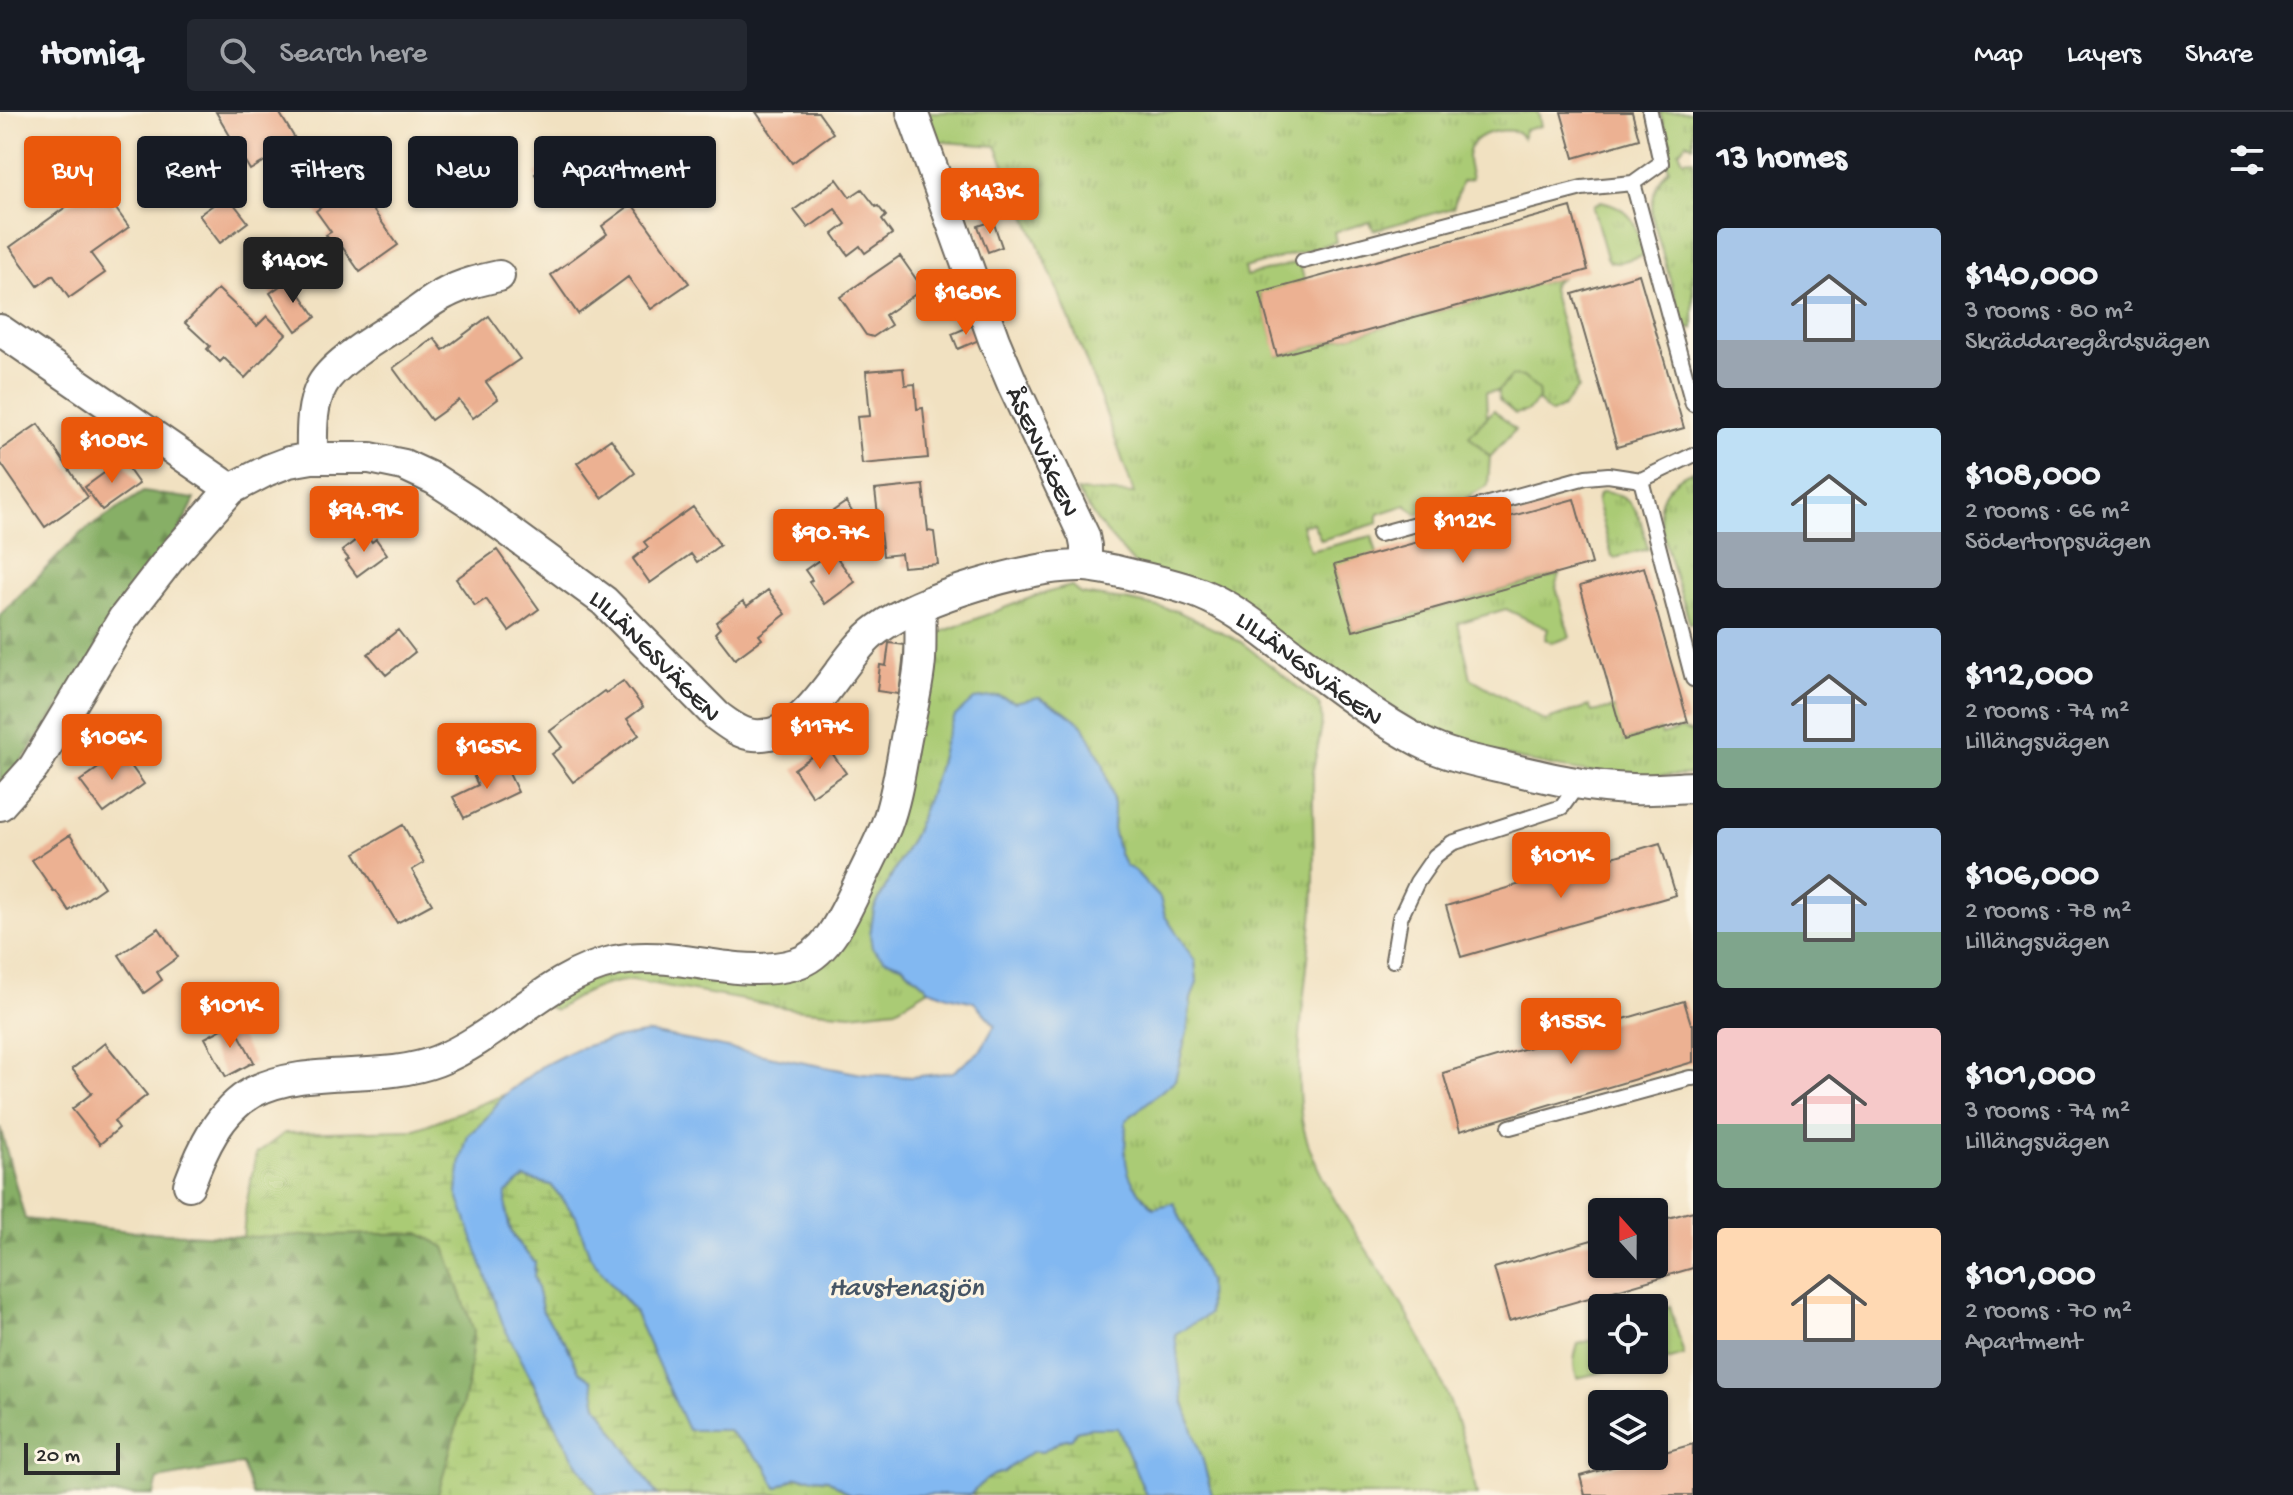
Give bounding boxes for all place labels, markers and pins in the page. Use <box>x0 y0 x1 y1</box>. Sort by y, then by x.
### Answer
pin: $143K <box>934 168 1046 236</box>
pin: $140K <box>237 237 349 305</box>
pin: $168K <box>910 269 1022 337</box>
pin: $108K <box>56 417 168 485</box>
pin: $94.9K <box>299 486 429 554</box>
pin: $112K <box>1407 497 1519 565</box>
pin: $90.7K <box>764 509 894 577</box>
pin: $117K <box>764 703 876 771</box>
pin: $106K <box>56 714 168 782</box>
pin: $165K <box>431 723 543 791</box>
pin: $101K <box>1505 832 1617 900</box>
pin: $101K <box>174 982 286 1050</box>
pin: $155K <box>1515 998 1627 1066</box>

